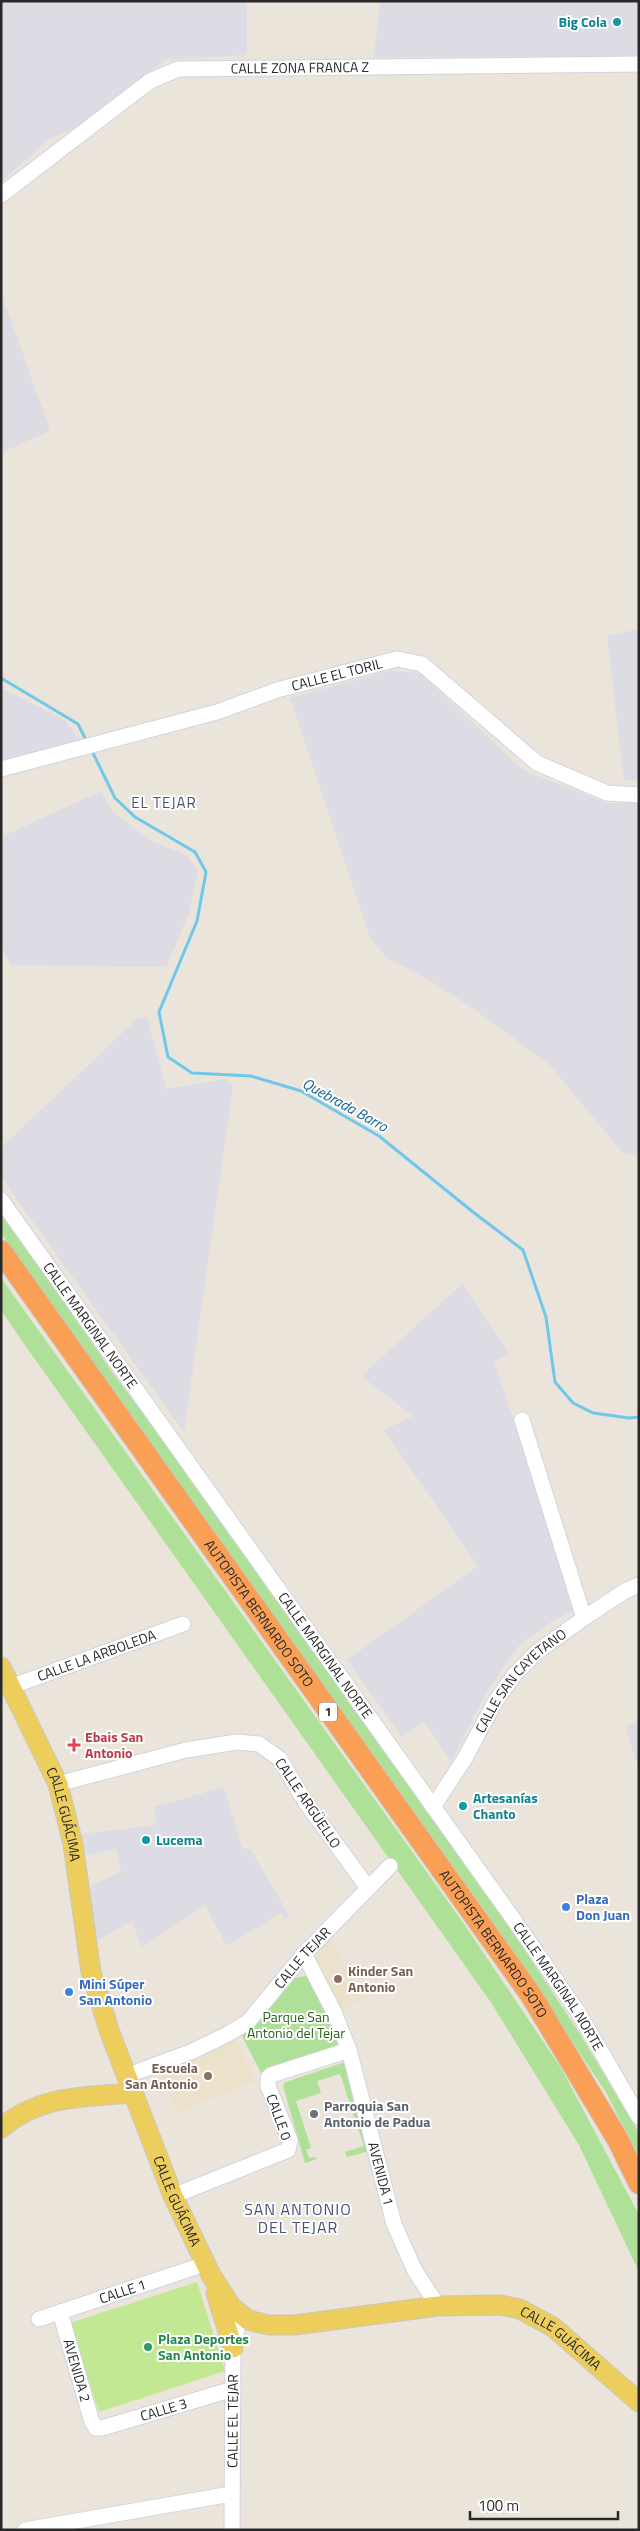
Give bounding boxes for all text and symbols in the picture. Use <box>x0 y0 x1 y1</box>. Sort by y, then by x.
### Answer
place label: Big Cola <box>558 11 607 32</box>
marker: Big Cola <box>611 16 623 28</box>
street label: CALLE ZONA FRANCA Z <box>231 56 369 78</box>
street label: CALLE EL TORIL <box>289 652 385 696</box>
district label: EL TEJAR <box>131 791 197 814</box>
water label: Quebrada Barro <box>298 1072 393 1138</box>
street label: CALLE MARGINAL NORTE <box>38 1258 143 1393</box>
street label: AUTOPISTA BERNARDO SOTO <box>200 1535 319 1691</box>
street label: CALLE MARGINAL NORTE <box>273 1587 378 1723</box>
street label: CALLE SAN CAYETANO <box>469 1623 570 1736</box>
street label: CALLE LA ARBOLEDA <box>34 1624 159 1686</box>
road number: 1 <box>319 1702 337 1721</box>
place label: Ebais San Antonio <box>85 1726 143 1763</box>
marker: Ebais San Antonio <box>67 1738 81 1752</box>
street label: CALLE ARGÜELLO <box>270 1753 346 1852</box>
street label: CALLE GUÁCIMA <box>41 1763 86 1863</box>
place label: Artesanías Chanto <box>473 1787 538 1824</box>
marker: Artesanías Chanto <box>457 1800 469 1812</box>
place label: Lucema <box>156 1829 203 1850</box>
marker: Lucema <box>140 1834 152 1846</box>
street label: AUTOPISTA BERNARDO SOTO <box>435 1865 553 2022</box>
place label: Plaza Don Juan <box>576 1888 630 1925</box>
marker: Plaza Don Juan <box>560 1901 572 1913</box>
street label: CALLE MARGINAL NORTE <box>508 1917 609 2055</box>
street label: CALLE TEJAR <box>269 1922 335 1993</box>
place label: Kinder San Antonio <box>348 1960 413 1997</box>
place label: Mini Súper San Antonio <box>79 1973 152 2010</box>
marker: Kinder San Antonio <box>332 1973 344 1985</box>
marker: Mini Súper San Antonio <box>63 1986 75 1998</box>
park label: Parque San Antonio del Tejar <box>247 2006 345 2043</box>
place label: Escuela San Antonio <box>125 2057 198 2094</box>
marker: Escuela San Antonio <box>202 2070 214 2082</box>
street label: CALLE 0 <box>261 2091 298 2143</box>
place label: Parroquia San Antonio de Padua <box>324 2095 430 2132</box>
marker: Parroquia San Antonio de Padua <box>308 2108 320 2120</box>
street label: AVENIDA 1 <box>363 2140 400 2208</box>
street label: CALLE GUÁCIMA <box>148 2152 207 2250</box>
district label: SAN ANTONIO DEL TEJAR <box>244 2197 352 2239</box>
street label: CALLE 1 <box>96 2273 149 2308</box>
street label: CALLE GUÁCIMA <box>517 2300 607 2375</box>
place label: Plaza Deportes San Antonio <box>158 2328 249 2365</box>
street label: AVENIDA 2 <box>58 2336 97 2405</box>
marker: Plaza Deportes San Antonio <box>142 2341 154 2353</box>
street label: CALLE EL TEJAR <box>221 2374 243 2468</box>
street label: CALLE 3 <box>137 2392 189 2426</box>
scale bar <box>470 2488 618 2520</box>
text: 100 m <box>478 2494 519 2517</box>

